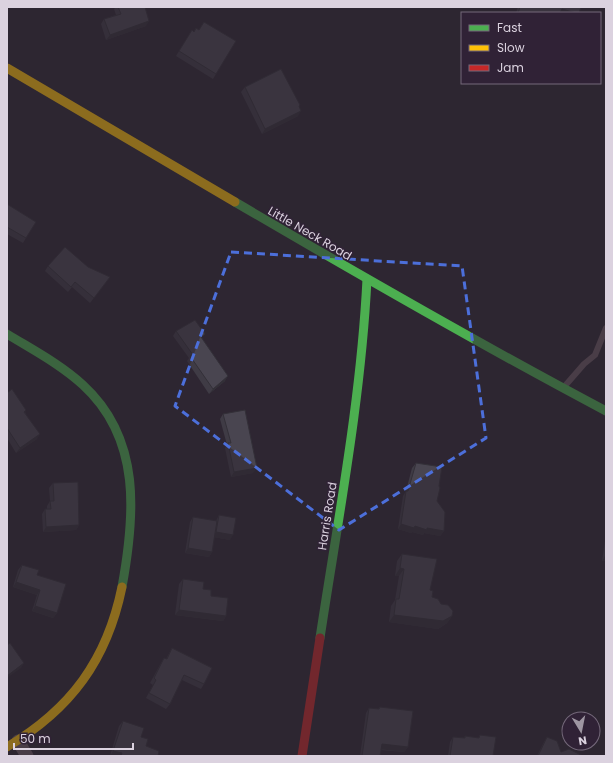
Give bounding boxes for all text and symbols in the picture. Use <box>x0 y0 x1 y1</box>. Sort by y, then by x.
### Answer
legend <box>461 12 601 84</box>
text: Fast <box>497 19 522 36</box>
text: Slow <box>497 39 525 56</box>
text: Jam <box>497 59 524 76</box>
street label: Little Neck Road <box>265 202 355 264</box>
street label: Harris Road <box>313 481 341 551</box>
north arrow <box>561 711 601 751</box>
scale bar <box>14 725 133 751</box>
text: 50 m <box>20 730 51 747</box>
text: N <box>577 732 588 749</box>

